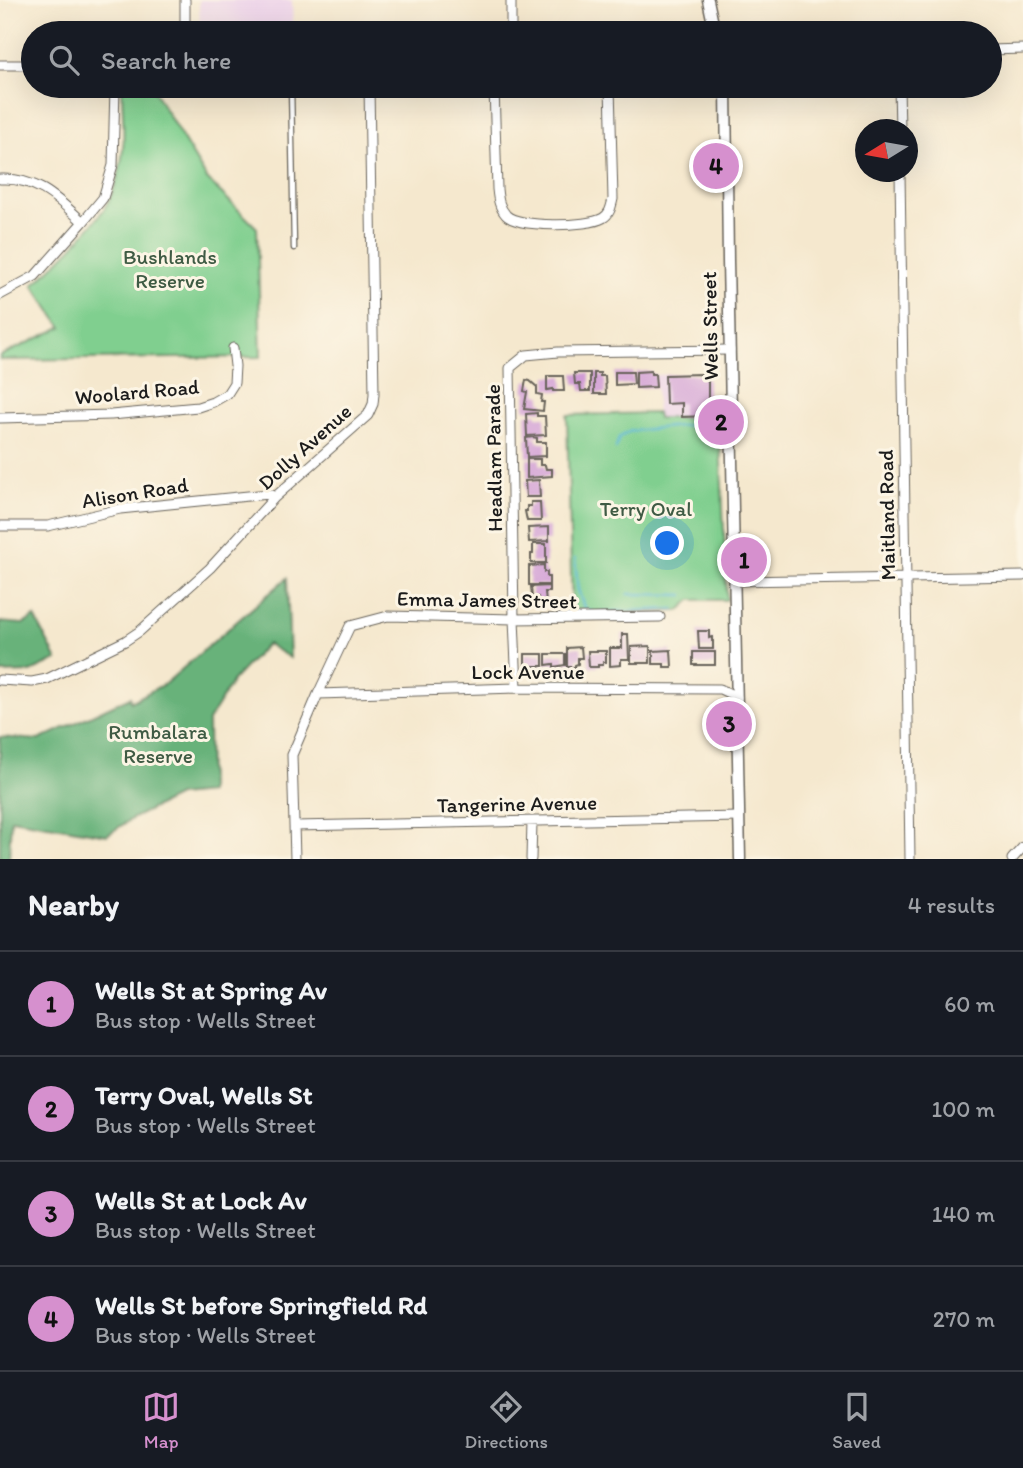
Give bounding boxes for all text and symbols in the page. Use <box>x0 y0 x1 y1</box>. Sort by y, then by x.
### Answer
search box <box>21 21 1002 98</box>
icon: search <box>45 41 83 79</box>
text: Search here <box>101 44 231 76</box>
north arrow <box>855 119 918 182</box>
pin: 4 <box>693 140 739 192</box>
park label: Bushlands Reserve <box>123 244 217 293</box>
street label: Wells Street <box>696 271 723 381</box>
street label: Woolard Road <box>74 374 201 409</box>
street label: Headlam Parade <box>480 384 507 532</box>
pin: 2 <box>698 396 744 448</box>
street label: Dolly Avenue <box>253 398 356 495</box>
street label: Maitland Road <box>873 449 900 581</box>
street label: Alison Road <box>80 472 190 513</box>
park label: Terry Oval <box>600 496 692 521</box>
your location <box>650 526 684 560</box>
pin: 1 <box>721 534 767 586</box>
street label: Emma James Street <box>397 585 577 614</box>
street label: Lock Avenue <box>471 659 585 684</box>
pin: 3 <box>706 698 752 750</box>
park label: Rumbalara Reserve <box>108 719 208 768</box>
street label: Tangerine Avenue <box>437 790 597 817</box>
text: Nearby <box>28 886 119 923</box>
text: 4 results <box>908 891 995 919</box>
text: Wells St at Spring Av <box>95 974 327 1006</box>
text: 1 <box>46 990 56 1018</box>
text: 60 m <box>944 990 995 1018</box>
text: Bus stop · Wells Street <box>95 1006 316 1034</box>
text: Terry Oval, Wells St <box>95 1079 312 1111</box>
text: 2 <box>45 1095 57 1123</box>
text: 100 m <box>931 1095 995 1123</box>
text: Bus stop · Wells Street <box>95 1111 316 1139</box>
text: Wells St at Lock Av <box>95 1184 307 1216</box>
text: 3 <box>45 1200 57 1228</box>
text: 140 m <box>932 1200 995 1228</box>
text: Bus stop · Wells Street <box>95 1216 316 1244</box>
text: Wells St before Springfield Rd <box>95 1289 427 1321</box>
text: 4 <box>44 1305 58 1333</box>
text: 270 m <box>933 1305 995 1333</box>
text: Bus stop · Wells Street <box>95 1321 316 1349</box>
tab: Map <box>142 1388 180 1453</box>
tab: Directions <box>464 1388 548 1453</box>
tab: Saved <box>832 1388 881 1453</box>

